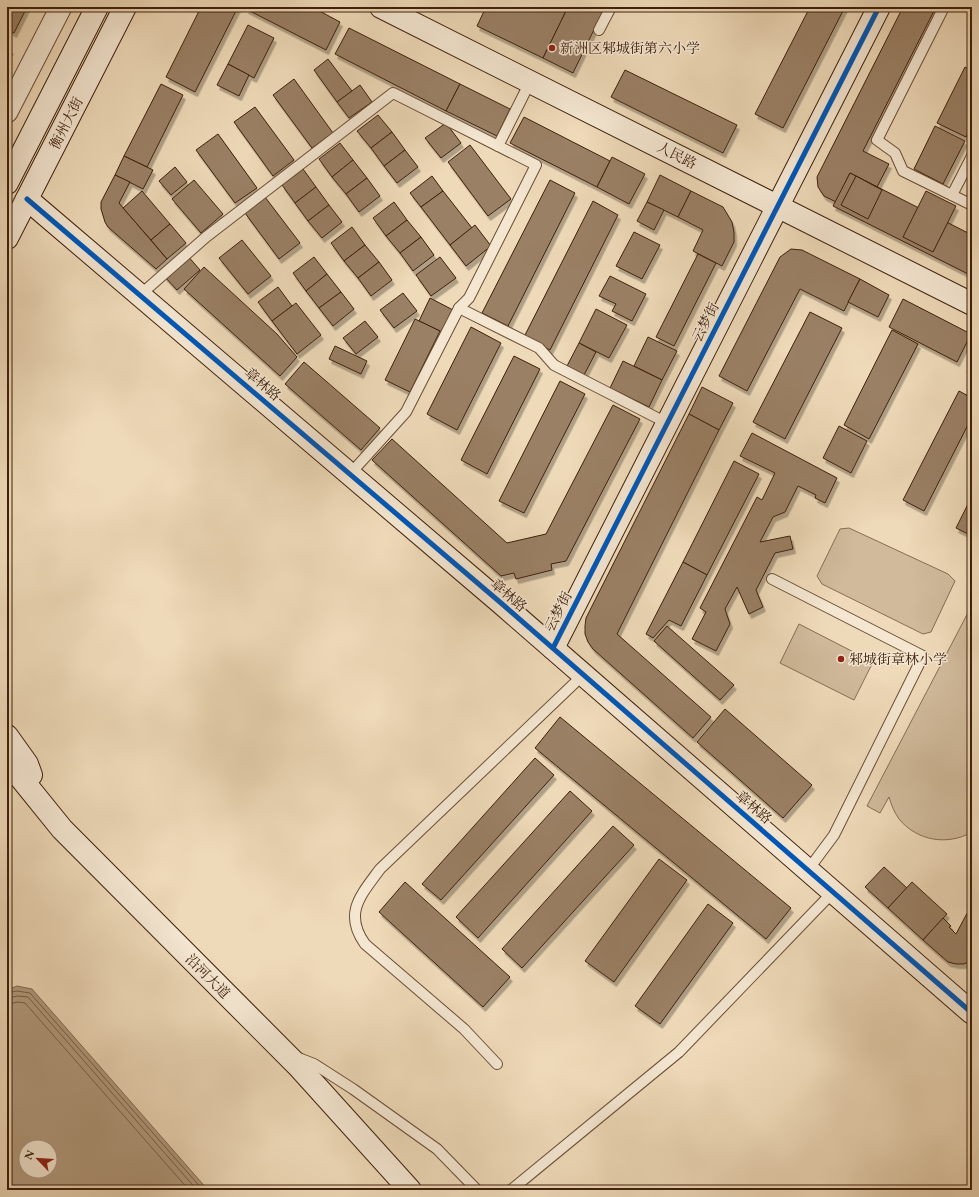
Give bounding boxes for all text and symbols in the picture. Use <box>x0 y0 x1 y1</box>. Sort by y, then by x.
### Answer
place label: 新洲区邾城街第六小学 <box>560 39 700 57</box>
marker: 新洲区邾城街第六小学 <box>547 43 557 53</box>
street label: 衡州大街 <box>45 94 87 152</box>
street label: 人民路 <box>654 137 700 173</box>
street label: 云梦街 <box>687 299 723 345</box>
street label: 章林路 <box>241 363 285 405</box>
street label: 章林路 <box>487 574 531 616</box>
street label: 云梦街 <box>540 588 576 634</box>
place label: 邾城街章林小学 <box>849 650 947 668</box>
marker: 邾城街章林小学 <box>836 654 846 664</box>
street label: 章林路 <box>732 786 776 828</box>
street label: 沿河大道 <box>182 950 234 1002</box>
north arrow <box>18 1139 58 1179</box>
text: N <box>21 1148 37 1162</box>

